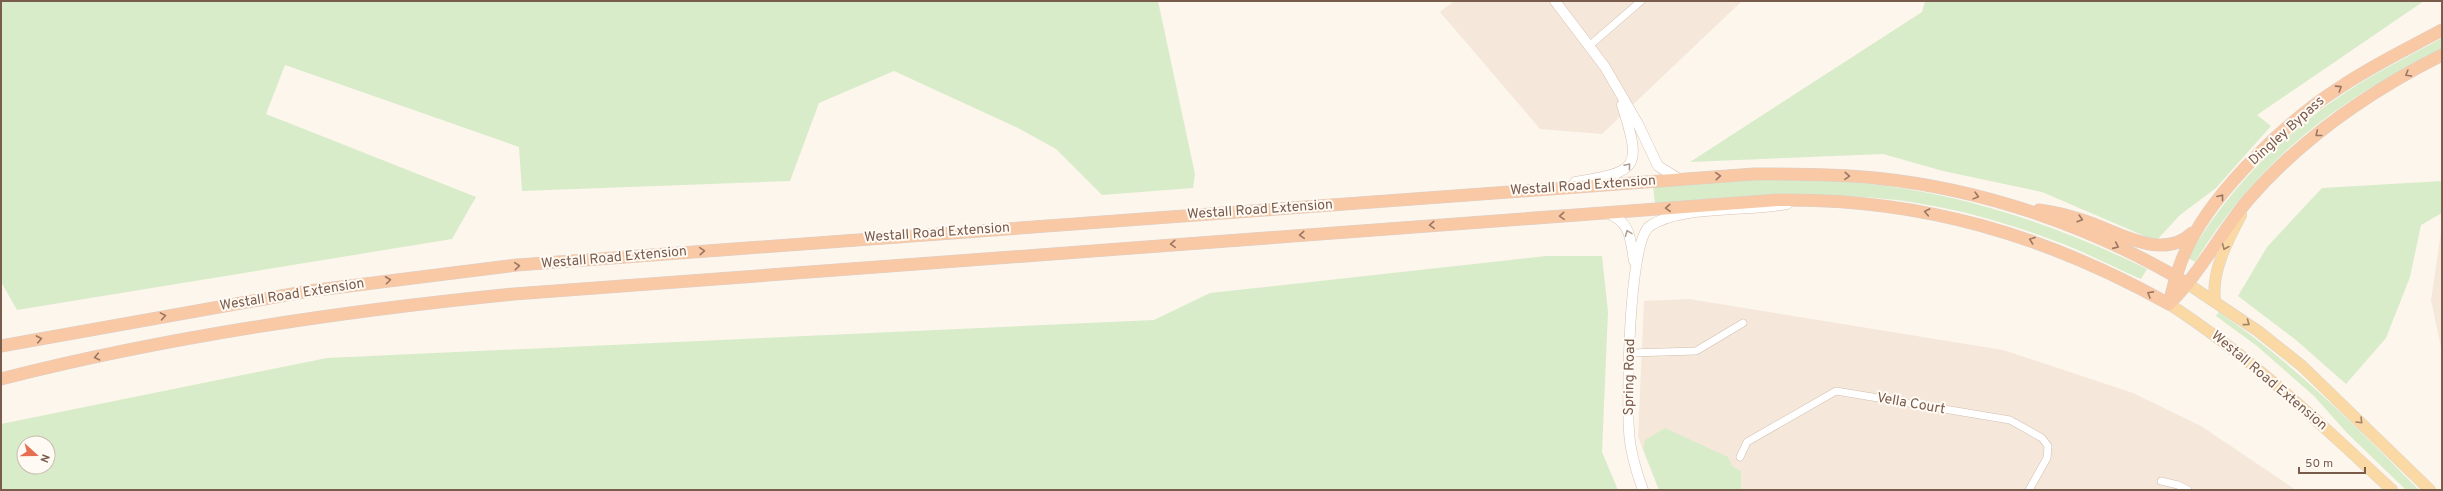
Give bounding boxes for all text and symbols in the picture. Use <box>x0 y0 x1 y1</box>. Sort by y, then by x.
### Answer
one-way arrow <box>2405 69 2412 76</box>
one-way arrow <box>2335 85 2342 93</box>
street label: Dingley Bypass <box>2246 93 2328 169</box>
one-way arrow <box>2315 130 2323 137</box>
one-way arrow <box>1623 163 1630 171</box>
street label: Westall Road Extension <box>1510 172 1656 200</box>
one-way arrow <box>1714 172 1721 181</box>
one-way arrow <box>1844 172 1850 181</box>
one-way arrow <box>1972 192 1979 200</box>
one-way arrow <box>2216 195 2223 202</box>
street label: Westall Road Extension <box>1187 196 1333 224</box>
one-way arrow <box>1665 203 1671 212</box>
one-way arrow <box>1924 208 1930 217</box>
one-way arrow <box>1559 211 1565 220</box>
one-way arrow <box>2076 214 2083 223</box>
street label: Westall Road Extension <box>864 219 1010 247</box>
one-way arrow <box>1429 220 1435 229</box>
one-way arrow <box>1625 229 1633 237</box>
one-way arrow <box>1299 230 1305 239</box>
one-way arrow <box>2028 236 2035 245</box>
one-way arrow <box>1170 240 1176 249</box>
one-way arrow <box>2112 241 2119 249</box>
street label: Westall Road Extension <box>540 243 688 273</box>
one-way arrow <box>2222 243 2230 251</box>
one-way arrow <box>699 246 705 255</box>
one-way arrow <box>514 261 520 270</box>
street label: Westall Road Extension <box>219 275 365 315</box>
one-way arrow <box>385 276 391 285</box>
one-way arrow <box>2147 291 2154 298</box>
one-way arrow <box>160 312 166 321</box>
one-way arrow <box>2243 318 2250 326</box>
street label: Westall Road Extension <box>2208 328 2330 434</box>
one-way arrow <box>36 335 42 344</box>
street label: Spring Road <box>1621 338 1639 416</box>
one-way arrow <box>94 352 100 360</box>
street label: Vella Court <box>1875 390 1947 418</box>
one-way arrow <box>2355 416 2363 424</box>
north arrow <box>16 435 56 475</box>
scale bar <box>2299 449 2365 475</box>
text: N <box>36 452 52 464</box>
text: 50 m <box>2305 456 2333 472</box>

